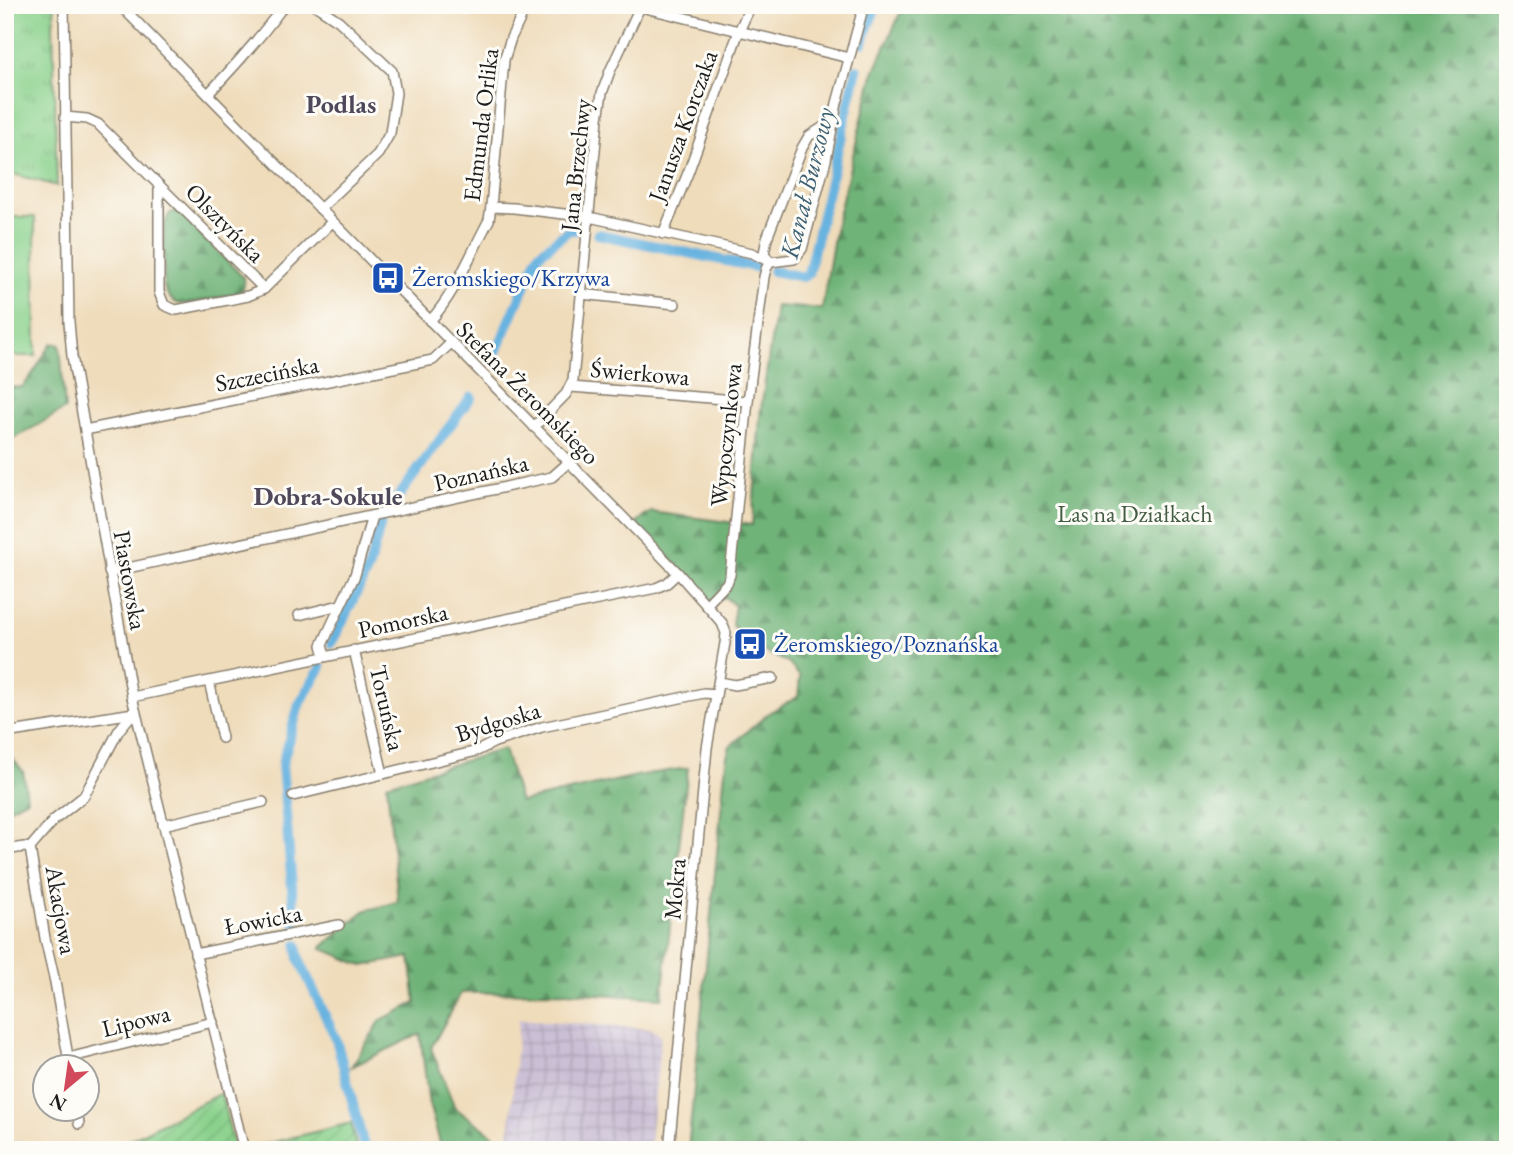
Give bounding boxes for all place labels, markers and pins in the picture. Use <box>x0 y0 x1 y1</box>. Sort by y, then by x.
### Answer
bus stop icon: Żeromskiego/Krzywa <box>369 259 407 297</box>
place label: Żeromskiego/Krzywa <box>412 262 611 293</box>
bus stop icon: Żeromskiego/Poznańska <box>731 625 769 663</box>
place label: Żeromskiego/Poznańska <box>774 628 999 659</box>

